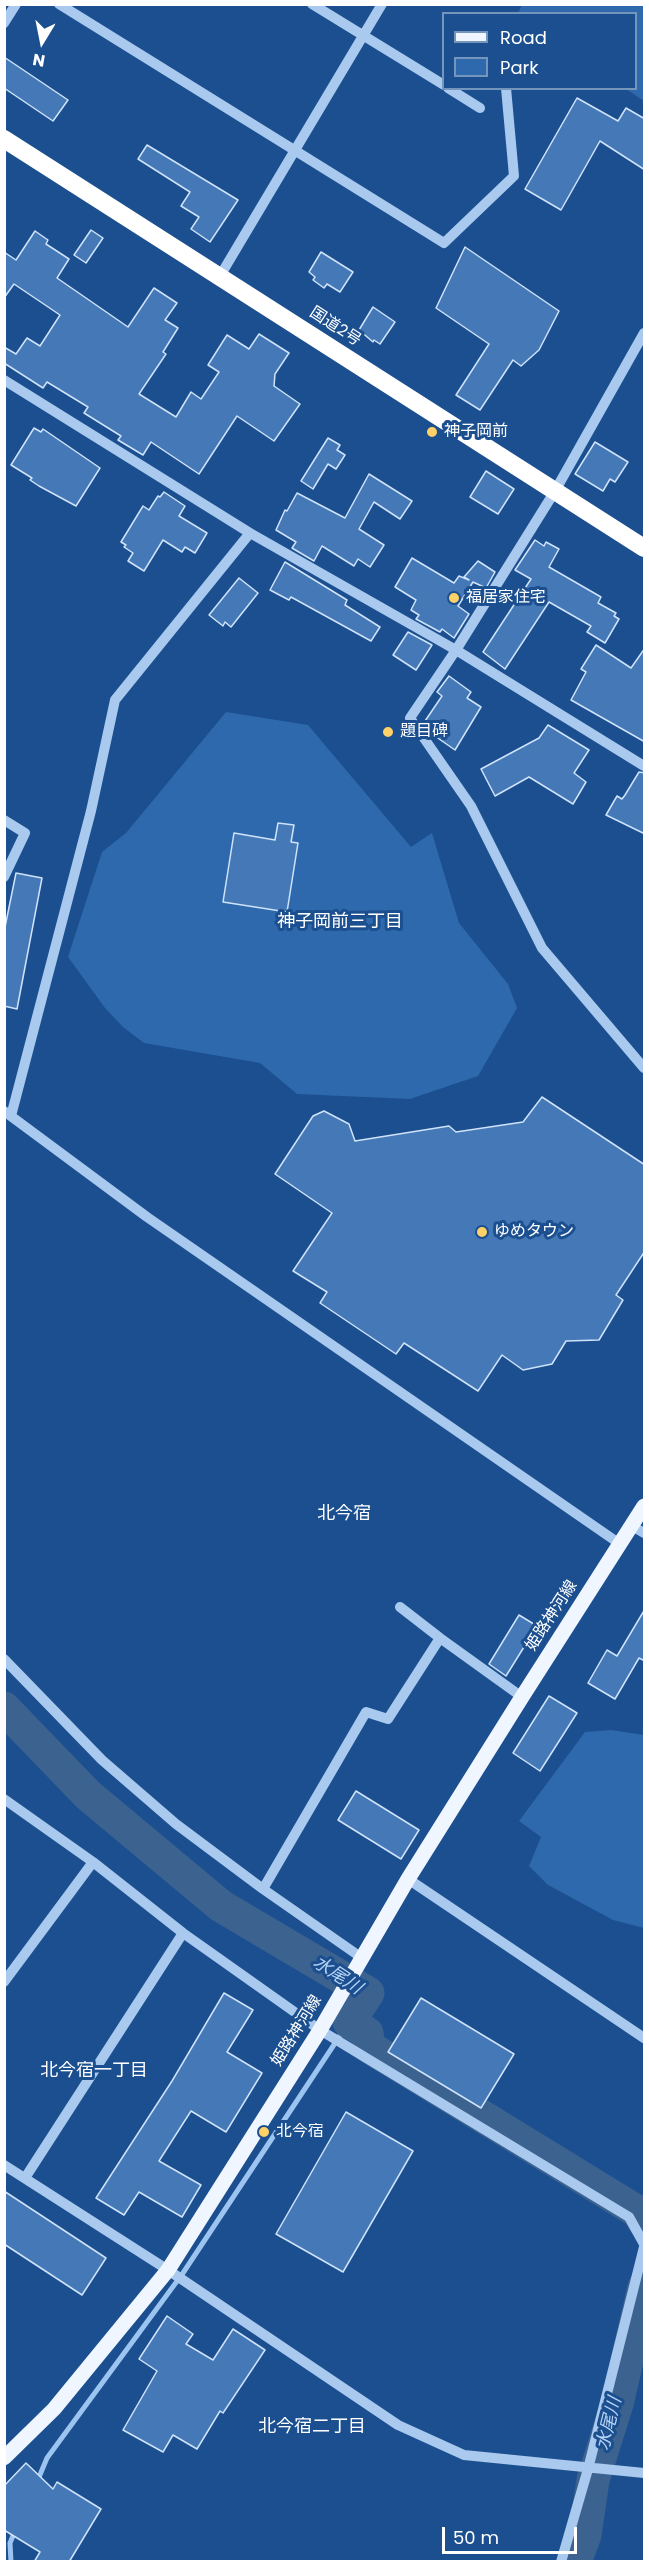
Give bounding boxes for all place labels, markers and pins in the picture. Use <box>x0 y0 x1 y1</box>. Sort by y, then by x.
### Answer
place label: 神子岡前 <box>444 422 508 442</box>
marker: 神子岡前 <box>425 425 439 439</box>
place label: 福居家住宅 <box>466 588 546 608</box>
marker: 福居家住宅 <box>447 591 461 605</box>
place label: 題目碑 <box>400 722 448 742</box>
marker: 題目碑 <box>381 725 395 739</box>
place label: ゆめタウン <box>494 1222 574 1242</box>
marker: ゆめタウン <box>475 1225 489 1239</box>
place label: 北今宿 <box>276 2122 324 2142</box>
marker: 北今宿 <box>257 2125 271 2139</box>

